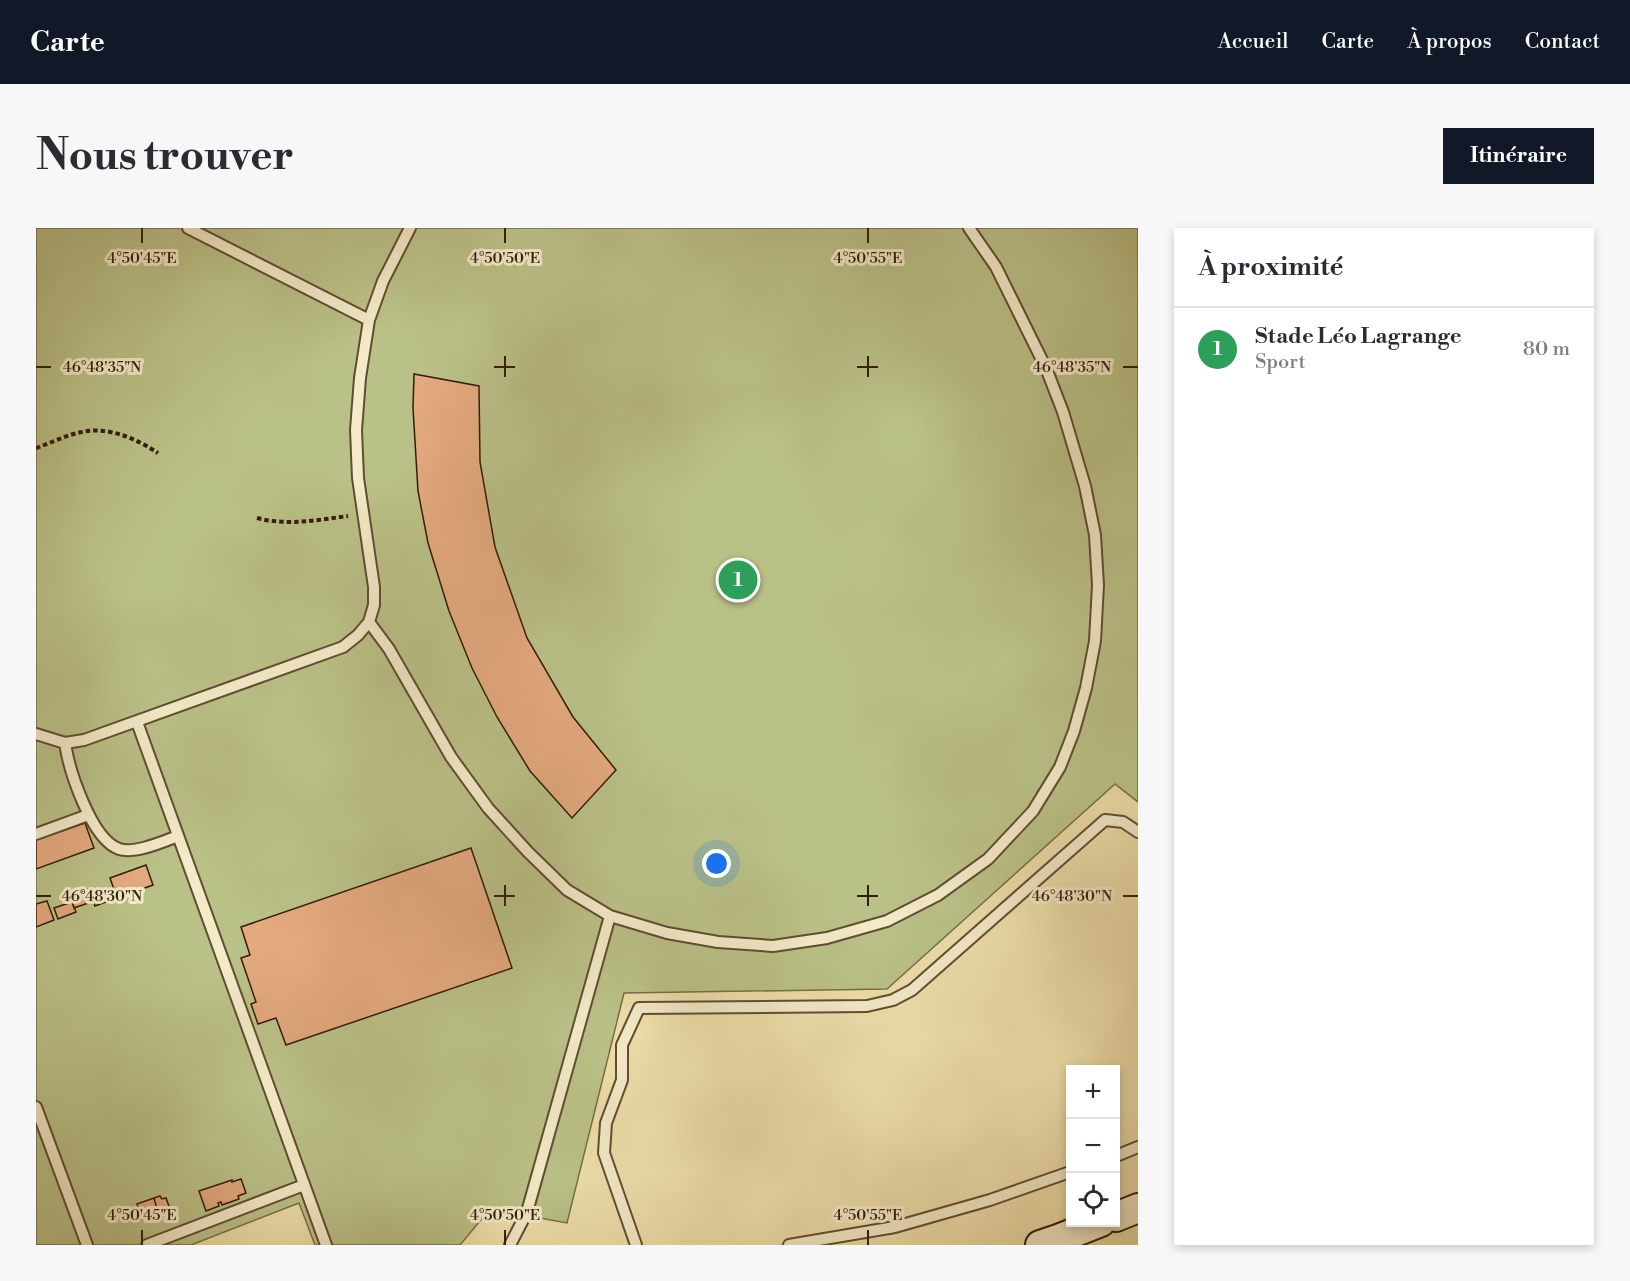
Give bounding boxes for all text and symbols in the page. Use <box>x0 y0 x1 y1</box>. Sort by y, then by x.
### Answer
text: Carte <box>30 25 105 60</box>
text: Accueil <box>1218 29 1289 55</box>
text: Carte <box>1322 29 1374 55</box>
text: À propos <box>1407 29 1492 55</box>
text: Contact <box>1525 29 1600 55</box>
button: Itinéraire <box>1443 128 1594 184</box>
text: Nous trouver <box>36 130 294 183</box>
text: 4°50'45"E <box>107 249 177 268</box>
text: 4°50'50"E <box>470 249 540 268</box>
text: 4°50'55"E <box>834 249 902 268</box>
text: À proximité <box>1198 251 1343 283</box>
text: Stade Léo Lagrange <box>1255 323 1461 350</box>
text: 1 <box>1213 337 1222 362</box>
text: 80 m <box>1523 337 1570 362</box>
text: Sport <box>1255 350 1306 375</box>
text: 46°48'35"N <box>63 358 141 377</box>
text: 46°48'35"N <box>1033 358 1111 377</box>
pin: 1 <box>718 558 758 602</box>
your location <box>702 849 731 878</box>
text: 46°48'30"N <box>62 887 142 906</box>
text: 46°48'30"N <box>1032 887 1112 906</box>
map controls <box>1066 1065 1120 1227</box>
button: + <box>1066 1065 1120 1119</box>
button: − <box>1066 1119 1120 1173</box>
button: locate <box>1066 1173 1120 1227</box>
text: 4°50'45"E <box>107 1206 177 1225</box>
text: 4°50'50"E <box>470 1206 540 1225</box>
text: 4°50'55"E <box>834 1206 902 1225</box>

